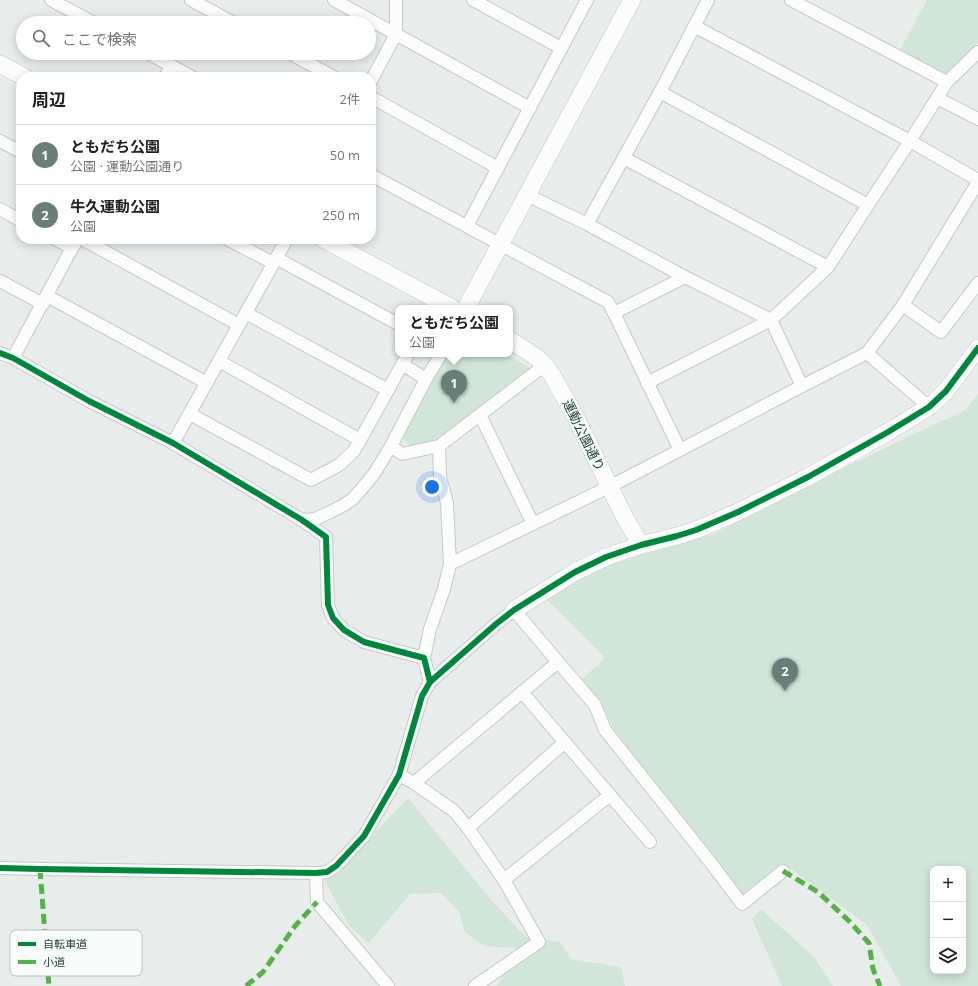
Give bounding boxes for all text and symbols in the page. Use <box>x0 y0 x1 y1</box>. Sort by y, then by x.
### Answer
search box <box>16 16 376 60</box>
icon: search <box>30 27 52 49</box>
text: ここで検索 <box>62 29 137 49</box>
text: 周辺 <box>32 88 66 111</box>
text: 2件 <box>340 90 360 108</box>
text: ともだち公園 <box>70 136 160 156</box>
text: 1 <box>41 146 49 164</box>
text: 50 m <box>330 146 360 164</box>
text: 公園 · 運動公園通り <box>70 157 184 175</box>
text: 牛久運動公園 <box>70 196 160 216</box>
text: 2 <box>41 206 49 224</box>
text: 250 m <box>322 206 360 224</box>
text: 公園 <box>70 217 96 235</box>
popup <box>395 305 513 357</box>
text: ともだち公園 <box>409 312 499 332</box>
text: 公園 <box>409 333 435 351</box>
pin: 1 <box>441 370 467 403</box>
street label: 運動公園通り <box>559 396 609 474</box>
your location <box>422 477 442 497</box>
pin: 2 <box>772 658 798 691</box>
map controls <box>930 866 966 974</box>
button: + <box>930 866 966 902</box>
button: − <box>930 902 966 938</box>
legend <box>10 930 142 976</box>
text: 自転車道 <box>43 936 87 951</box>
button: layers <box>930 938 966 974</box>
text: 小道 <box>43 954 65 969</box>

